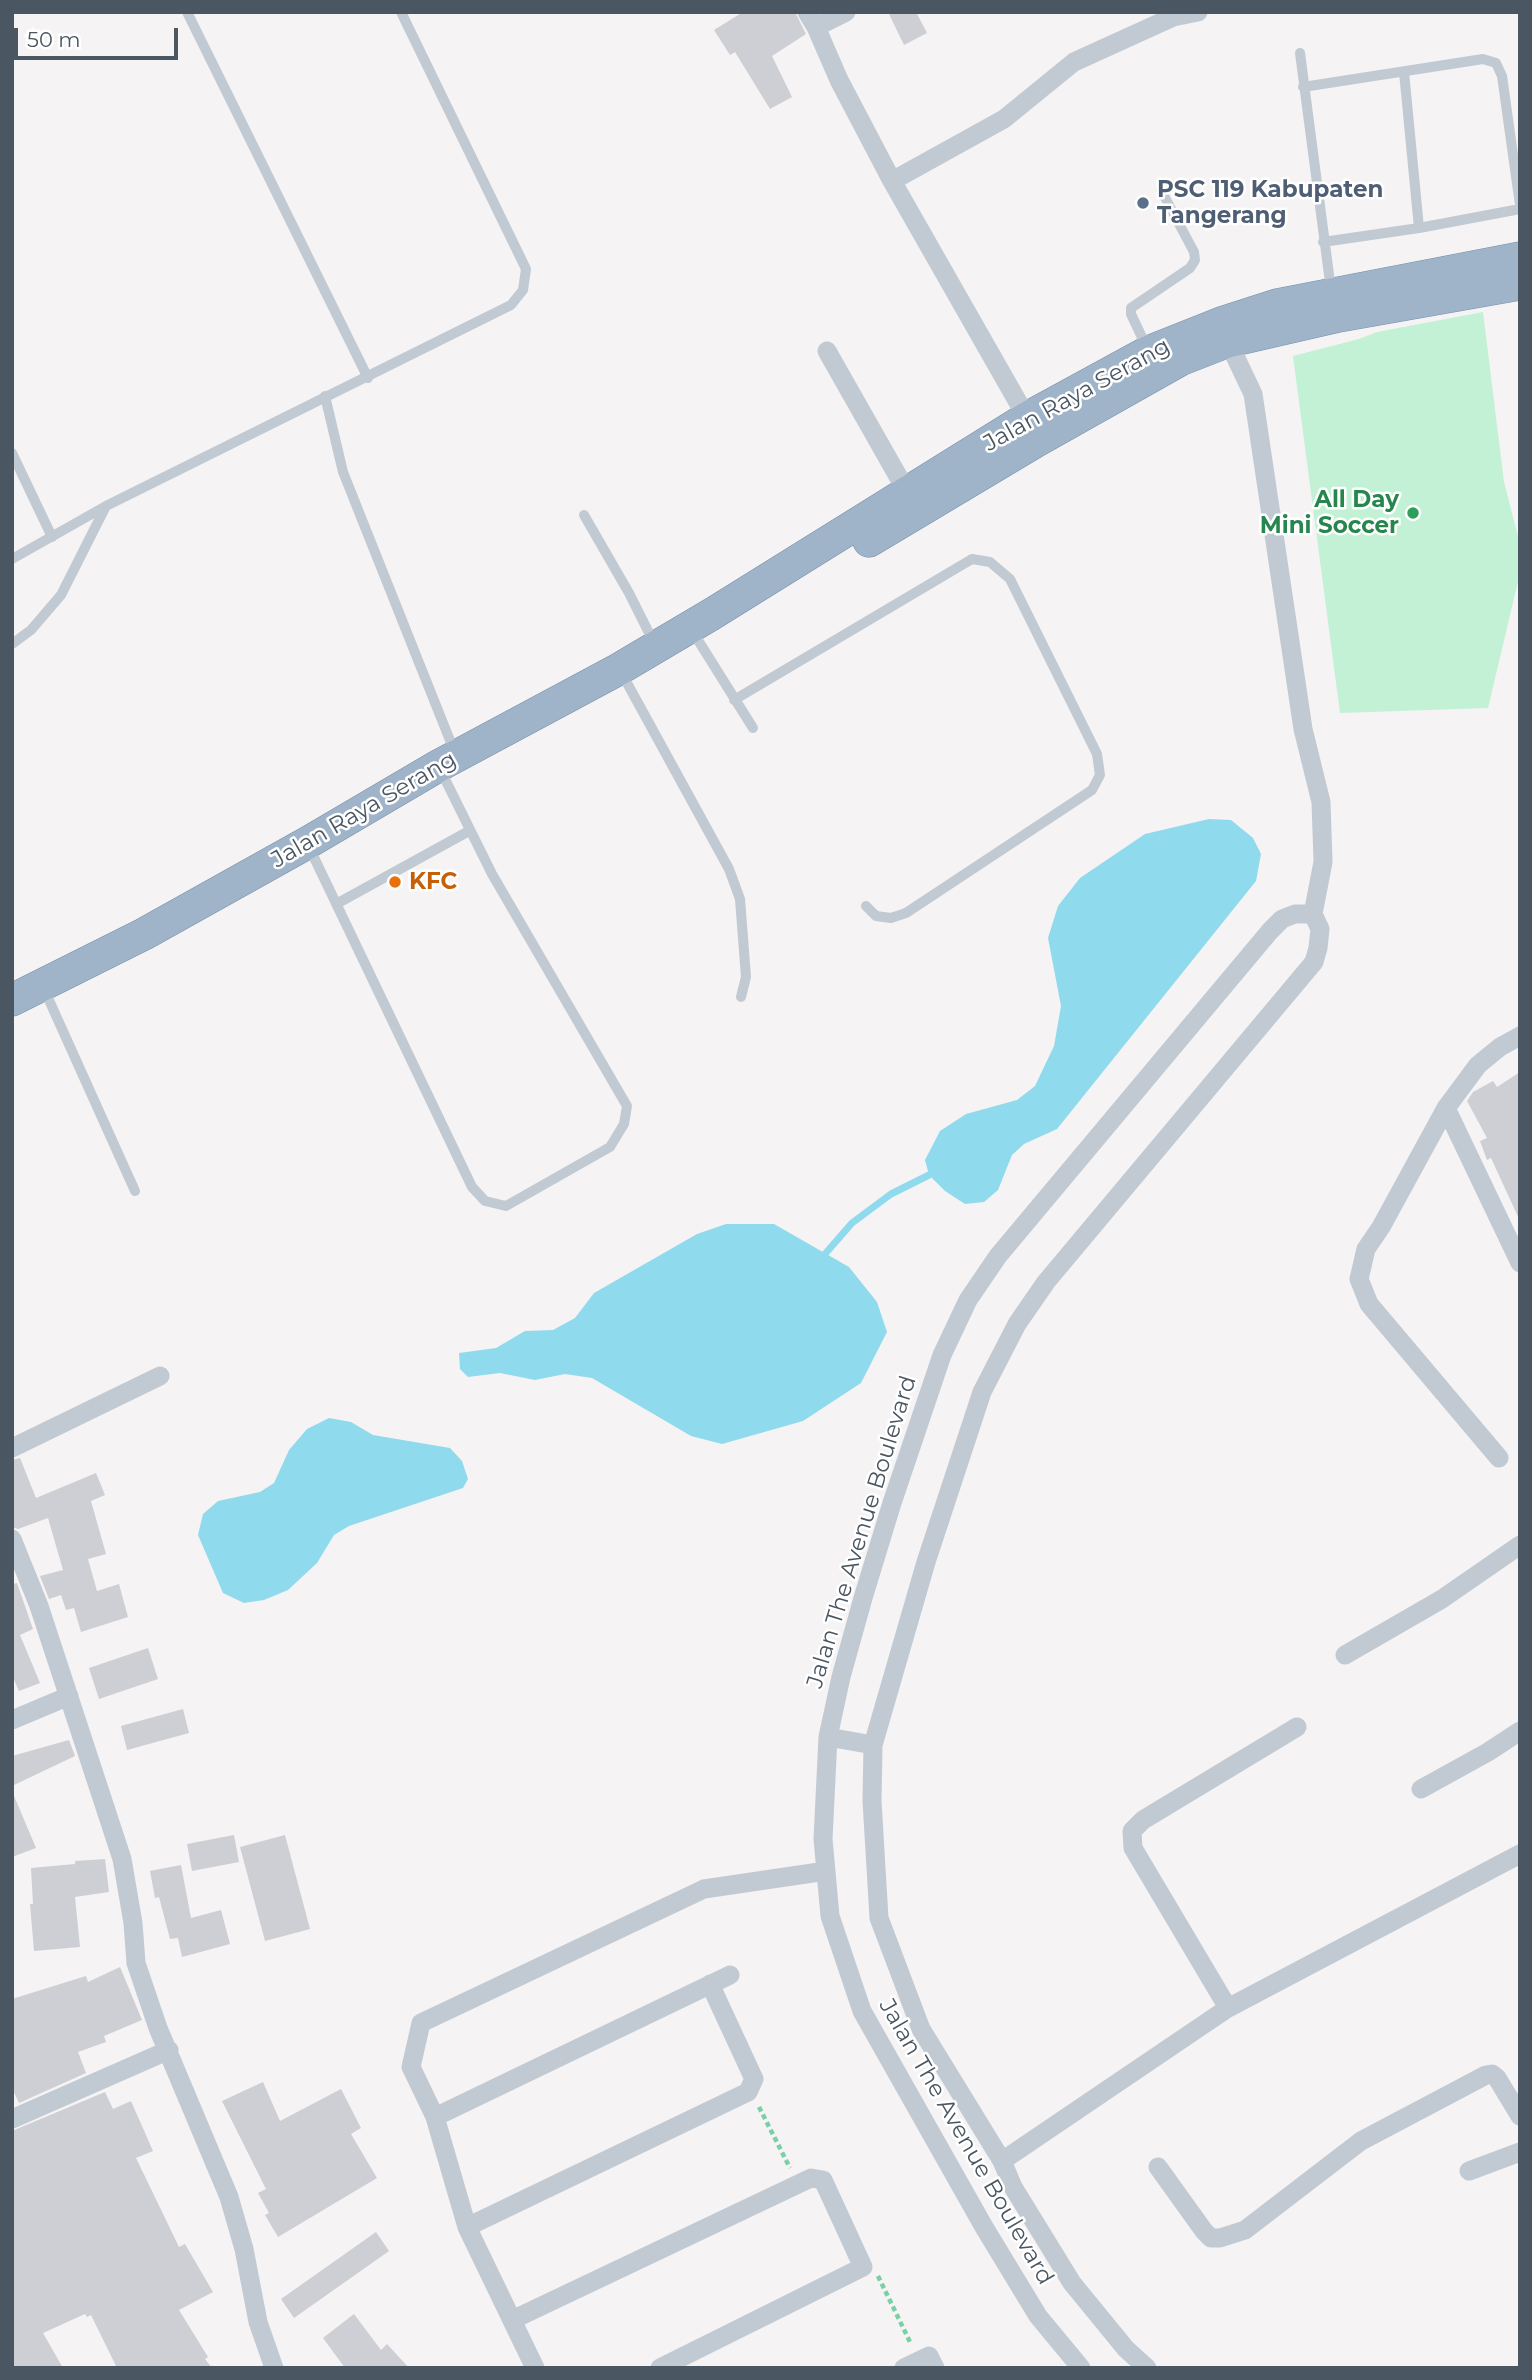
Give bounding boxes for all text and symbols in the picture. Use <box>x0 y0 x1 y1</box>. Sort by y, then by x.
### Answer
scale bar <box>18 14 182 58</box>
text: 50 m <box>27 27 81 52</box>
place label: PSC 119 Kabupaten Tangerang <box>1157 176 1383 230</box>
marker: PSC 119 Kabupaten Tangerang <box>1135 195 1151 211</box>
street label: Jalan Raya Serang <box>979 332 1175 458</box>
place label: All Day Mini Soccer <box>1260 486 1399 540</box>
marker: All Day Mini Soccer <box>1405 505 1421 521</box>
street label: Jalan Raya Serang <box>267 746 461 874</box>
place label: KFC <box>409 868 457 896</box>
marker: KFC <box>387 874 403 890</box>
street label: Jalan The Avenue Boulevard <box>801 1373 923 1691</box>
street label: Jalan The Avenue Boulevard <box>873 1994 1059 2290</box>

